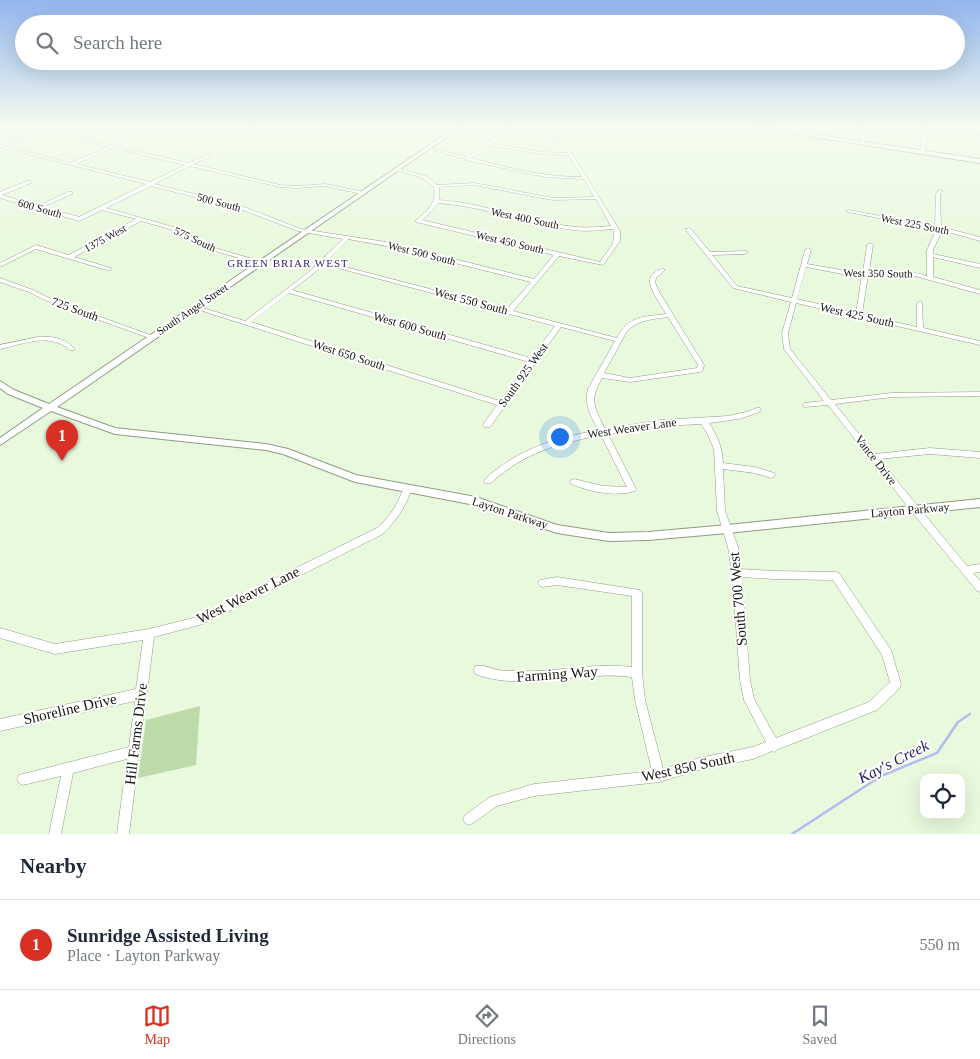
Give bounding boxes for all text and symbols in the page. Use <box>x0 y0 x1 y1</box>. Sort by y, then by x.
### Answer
search box <box>15 15 965 70</box>
icon: search <box>33 29 61 57</box>
text: Search here <box>73 32 162 53</box>
street label: 500 South <box>196 190 243 214</box>
street label: 600 South <box>17 196 64 220</box>
street label: West 400 South <box>490 205 561 231</box>
street label: West 225 South <box>880 211 951 237</box>
street label: 1375 West <box>82 222 128 254</box>
street label: 575 South <box>172 224 218 254</box>
street label: West 450 South <box>475 228 546 256</box>
street label: West 500 South <box>387 239 458 267</box>
district label: GREEN BRIAR WEST <box>227 257 349 269</box>
street label: West 350 South <box>843 266 913 280</box>
street label: South Angel Street <box>154 281 230 337</box>
street label: West 550 South <box>433 284 509 318</box>
street label: 725 South <box>50 294 100 324</box>
street label: West 425 South <box>819 300 895 330</box>
street label: West 600 South <box>372 309 448 343</box>
street label: West 650 South <box>311 337 387 373</box>
street label: South 925 West <box>495 340 551 410</box>
street label: West Weaver Lane <box>587 415 677 441</box>
pin: 1 <box>46 420 78 461</box>
your location <box>547 424 573 450</box>
street label: Vance Drive <box>852 432 900 488</box>
street label: Layton Parkway <box>470 494 550 532</box>
street label: Layton Parkway <box>870 500 950 520</box>
street label: South 700 West <box>726 550 750 647</box>
street label: West Weaver Lane <box>194 563 302 627</box>
street label: Farming Way <box>516 663 599 685</box>
street label: Hill Farms Drive <box>122 682 150 786</box>
street label: Shoreline Drive <box>22 690 119 728</box>
water label: Kay's Creek <box>854 736 933 788</box>
street label: West 850 South <box>640 749 736 785</box>
map controls <box>920 774 965 819</box>
button: locate <box>920 774 965 819</box>
text: Nearby <box>20 854 87 878</box>
text: Sunridge Assisted Living <box>67 925 269 946</box>
text: 1 <box>32 936 40 953</box>
text: 550 m <box>920 936 960 953</box>
text: Place · Layton Parkway <box>67 947 220 964</box>
tab: Map <box>143 1002 171 1048</box>
tab: Directions <box>458 1002 516 1048</box>
tab: Saved <box>803 1002 837 1048</box>

